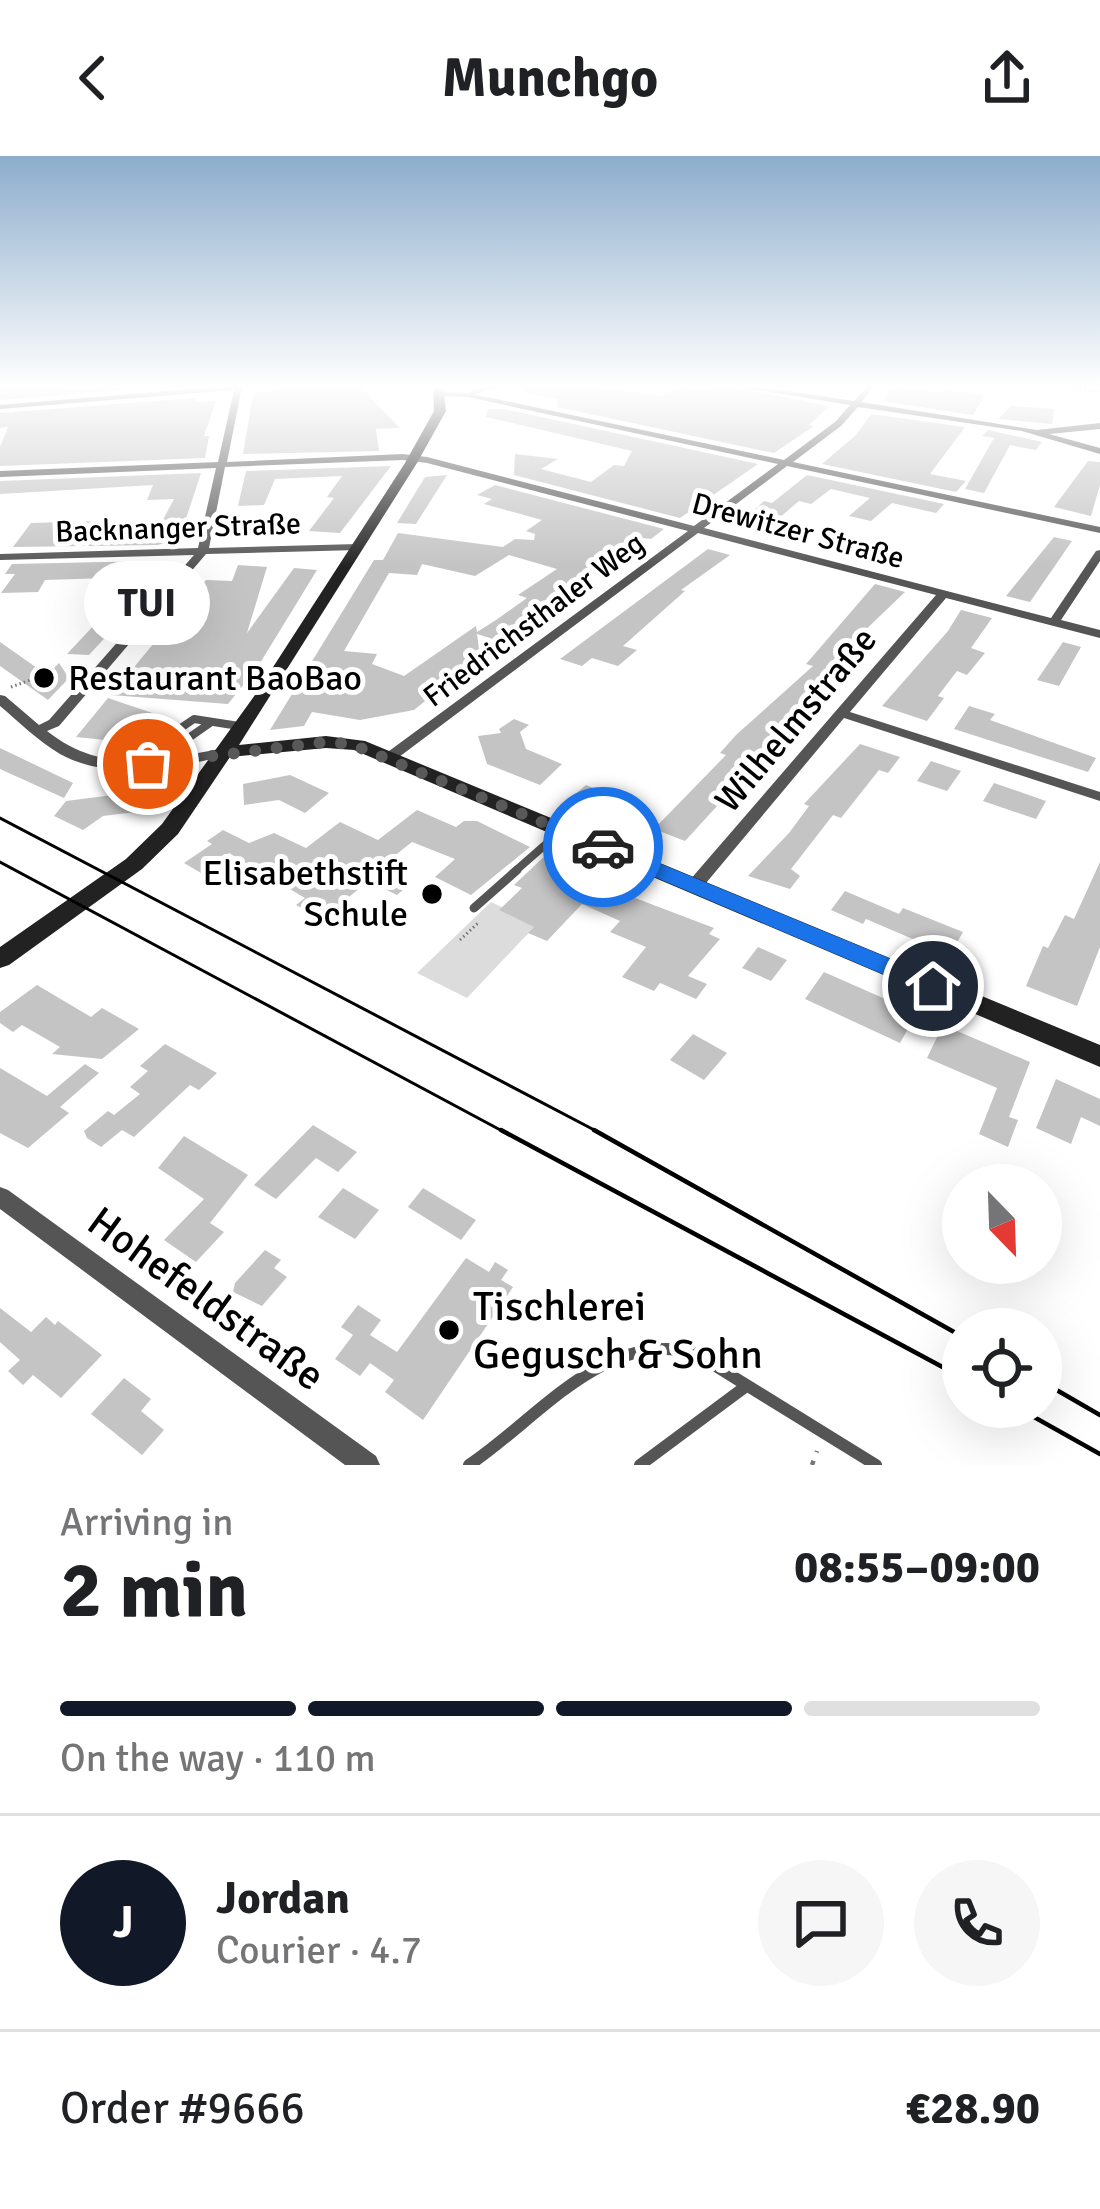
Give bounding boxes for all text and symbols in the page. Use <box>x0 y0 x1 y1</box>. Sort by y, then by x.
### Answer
icon: back <box>60 45 126 111</box>
text: Munchgo <box>442 45 658 112</box>
icon: share <box>974 45 1040 111</box>
street label: Drewitzer Straße <box>688 485 908 577</box>
street label: Backnanger Straße <box>54 505 302 551</box>
street label: Friedrichsthaler Weg <box>416 525 652 715</box>
callout: TUI <box>85 560 211 644</box>
text: TUI <box>118 579 176 627</box>
street label: Wilhelmstraße <box>705 618 887 822</box>
place label: Restaurant BaoBao <box>68 656 362 701</box>
marker: Restaurant BaoBao <box>31 665 57 691</box>
pin <box>97 713 199 815</box>
icon: bag <box>115 731 181 797</box>
courier <box>543 787 663 907</box>
icon: car <box>570 814 636 880</box>
place label: Elisabethstift Schule <box>203 851 408 937</box>
marker: Elisabethstift Schule <box>419 881 445 907</box>
pin <box>882 935 984 1037</box>
icon: home <box>900 953 966 1019</box>
north arrow <box>942 1164 1062 1284</box>
map controls <box>942 1164 1062 1428</box>
street label: Hohefeldstraße <box>78 1196 334 1402</box>
place label: Tischlerei Gegusch & Sohn <box>473 1281 763 1380</box>
button: locate <box>942 1308 1062 1428</box>
marker: Tischlerei Gegusch & Sohn <box>436 1317 462 1343</box>
text: Arriving in <box>60 1498 234 1546</box>
text: 08:55–09:00 <box>794 1540 1040 1595</box>
text: 2 min <box>60 1543 248 1639</box>
text: On the way · 110 m <box>60 1734 376 1782</box>
button: chat <box>758 1860 884 1986</box>
button: phone <box>914 1860 1040 1986</box>
text: Jordan <box>216 1871 350 1926</box>
text: J <box>112 1895 134 1950</box>
text: Courier · 4.7 <box>216 1926 422 1974</box>
text: Order #9666 <box>60 2081 305 2136</box>
text: €28.90 <box>906 2081 1040 2136</box>

